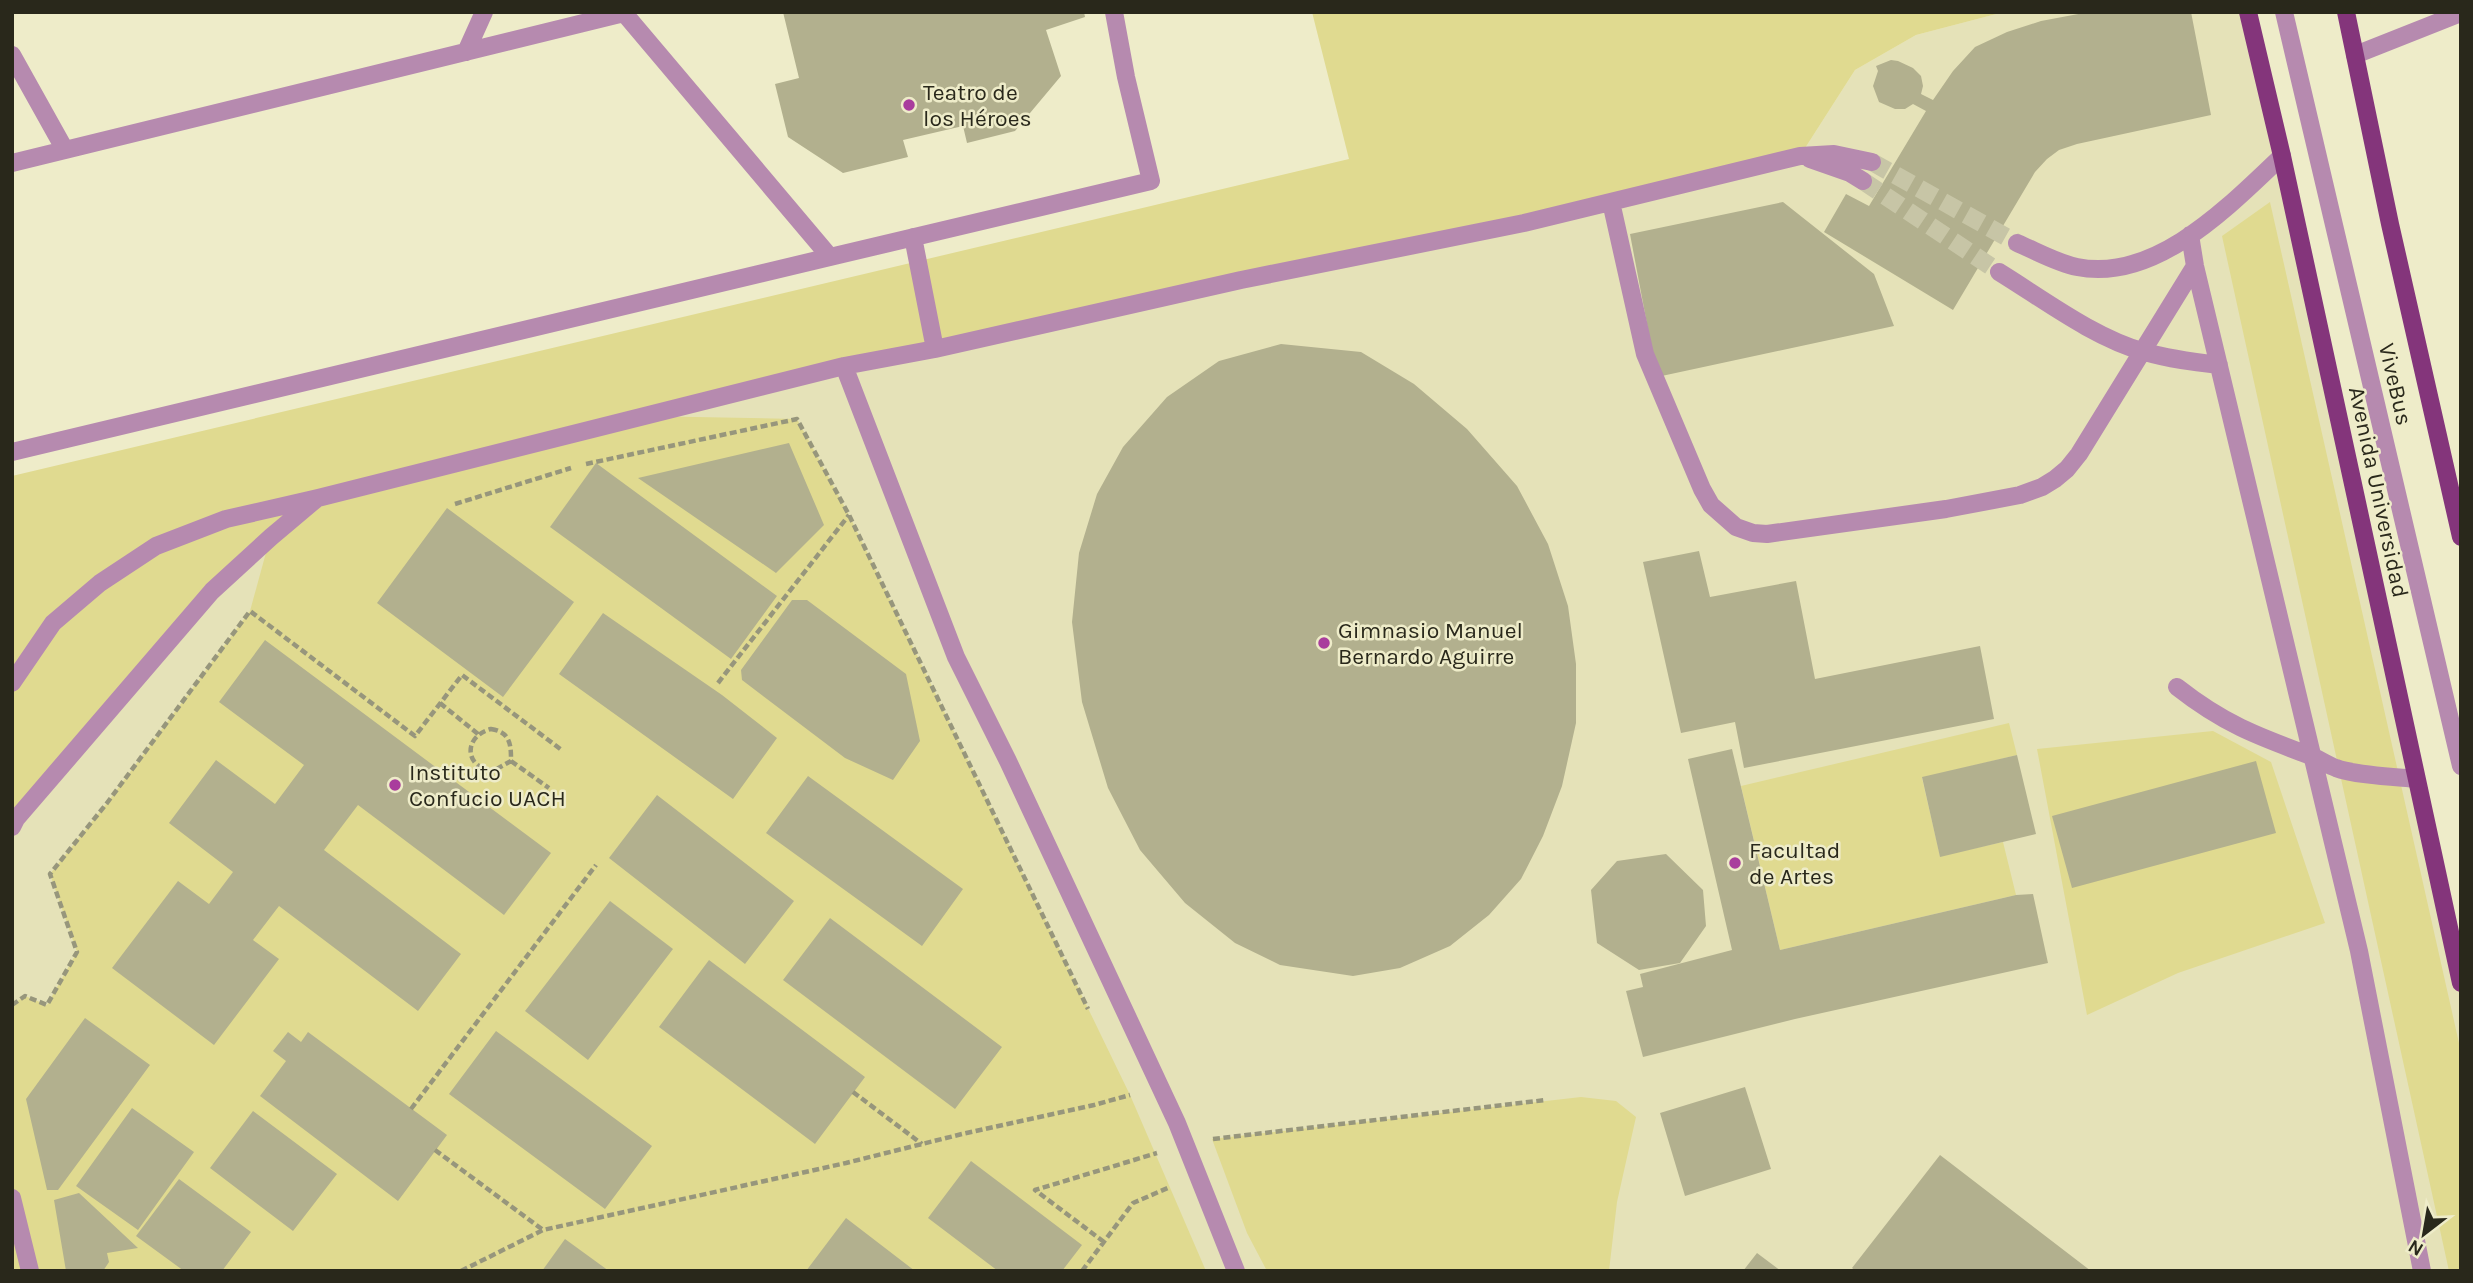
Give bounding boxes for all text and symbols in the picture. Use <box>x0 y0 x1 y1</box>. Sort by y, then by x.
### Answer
place label: Teatro de los Héroes <box>923 79 1032 132</box>
marker: Teatro de los Héroes <box>901 97 917 113</box>
street label: ViveBus <box>2373 340 2418 428</box>
street label: Avenida Universidad <box>2343 384 2414 600</box>
place label: Gimnasio Manuel Bernardo Aguirre <box>1338 617 1523 670</box>
marker: Gimnasio Manuel Bernardo Aguirre <box>1316 635 1332 651</box>
place label: Instituto Confucio UACH <box>409 759 566 812</box>
marker: Instituto Confucio UACH <box>387 777 403 793</box>
place label: Facultad de Artes <box>1749 837 1840 890</box>
marker: Facultad de Artes <box>1727 855 1743 871</box>
north arrow <box>2389 1199 2459 1269</box>
text: N <box>2404 1235 2427 1261</box>

